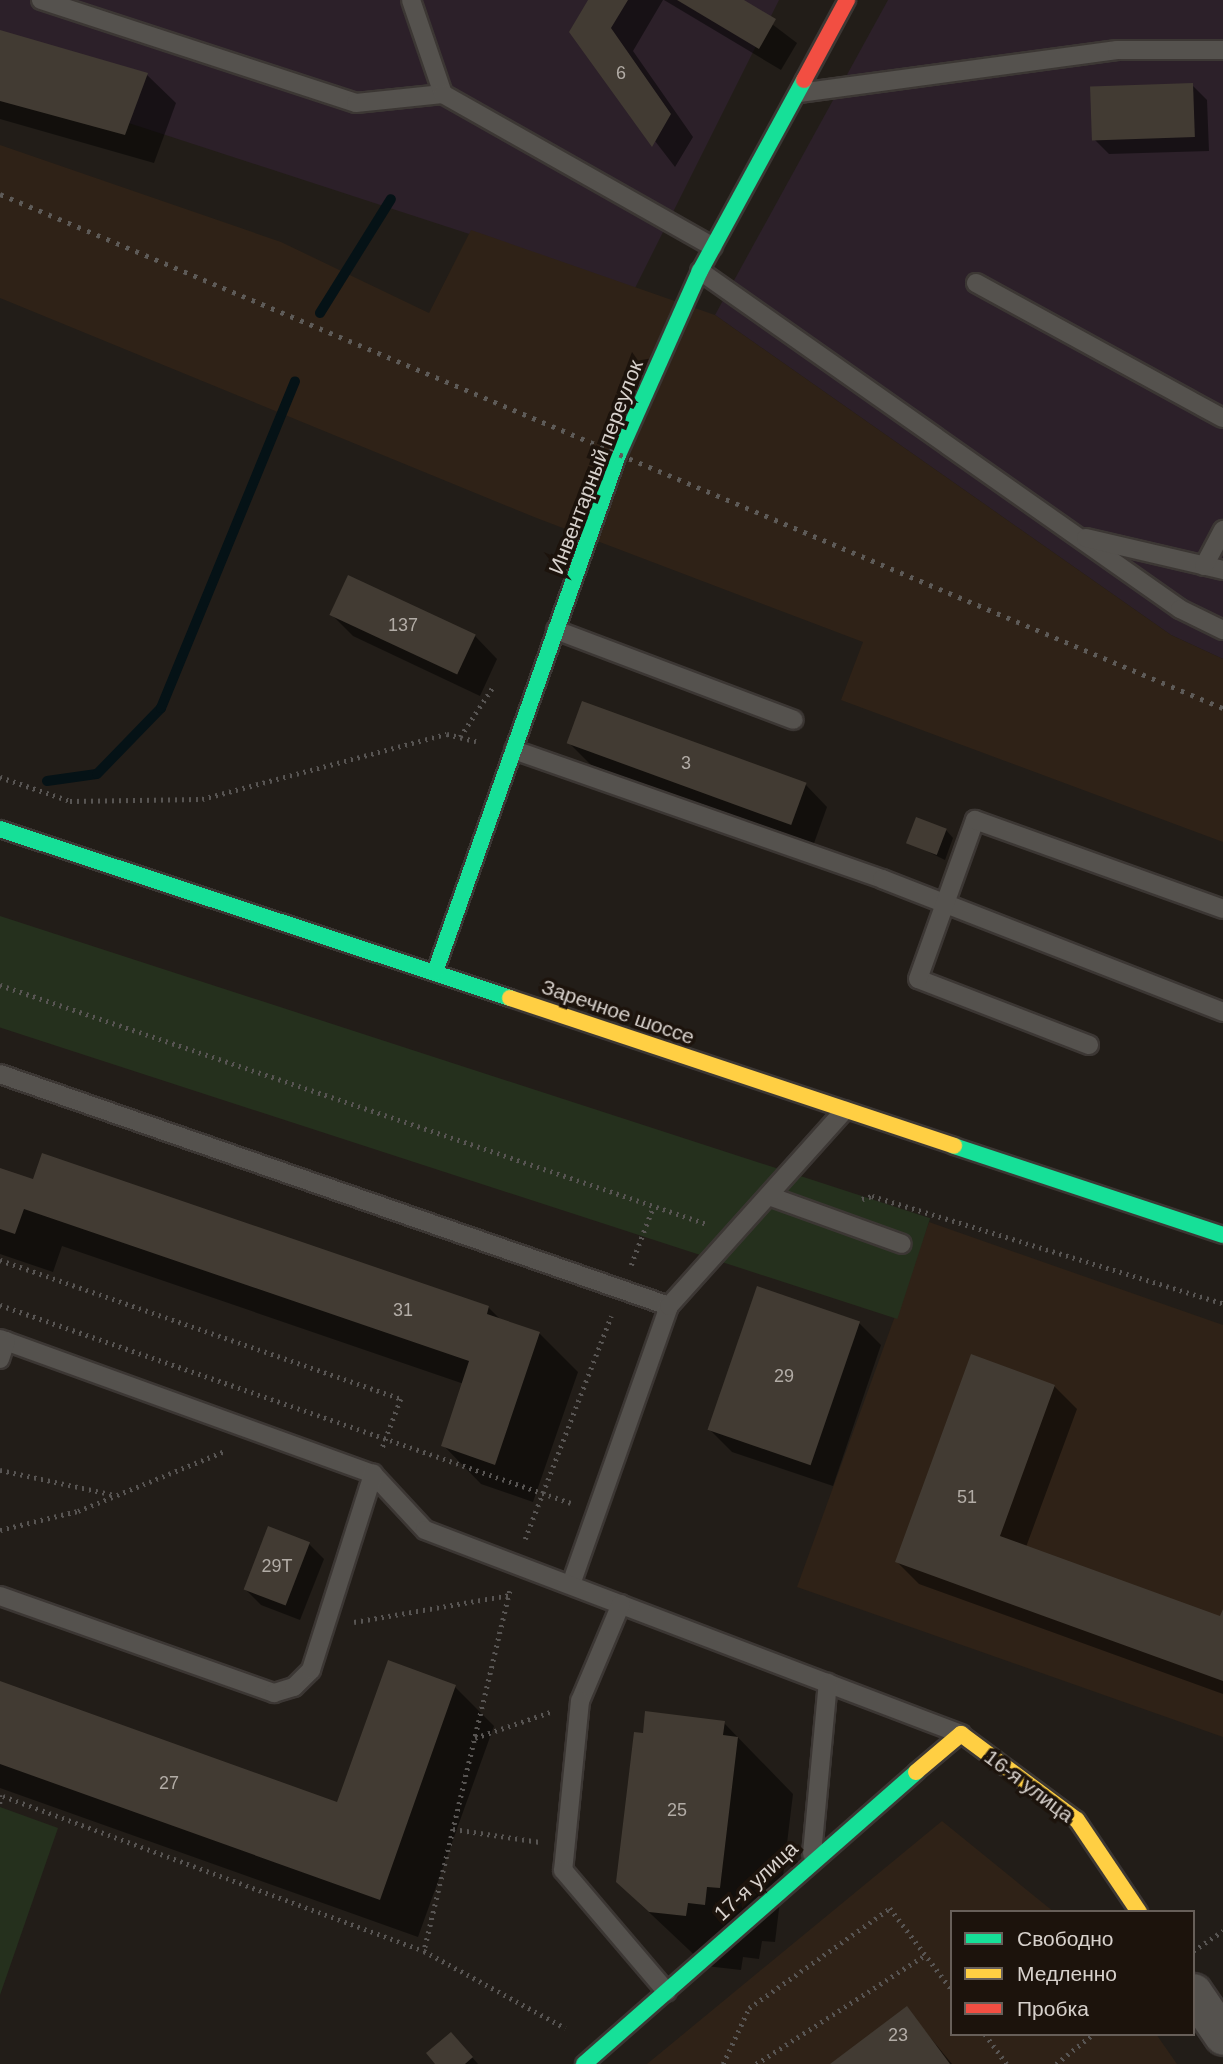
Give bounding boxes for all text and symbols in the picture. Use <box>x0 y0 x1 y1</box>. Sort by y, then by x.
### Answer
house number: 6 <box>616 62 626 84</box>
street label: Инвентарный переулок <box>543 356 649 578</box>
house number: 137 <box>388 614 418 636</box>
house number: 3 <box>681 752 691 774</box>
street label: Заречное шоссе <box>538 974 698 1050</box>
house number: 31 <box>393 1299 413 1321</box>
house number: 29 <box>774 1365 794 1387</box>
house number: 51 <box>957 1486 977 1508</box>
house number: 29Т <box>261 1555 293 1577</box>
street label: 16-я улица <box>979 1744 1079 1828</box>
house number: 27 <box>159 1772 179 1794</box>
house number: 25 <box>667 1799 687 1821</box>
street label: 17-я улица <box>709 1836 803 1926</box>
legend <box>950 1910 1195 2036</box>
text: Свободно <box>1017 1927 1114 1950</box>
text: Медленно <box>1017 1962 1117 1985</box>
text: Пробка <box>1017 1997 1089 2020</box>
house number: 23 <box>888 2024 908 2046</box>

